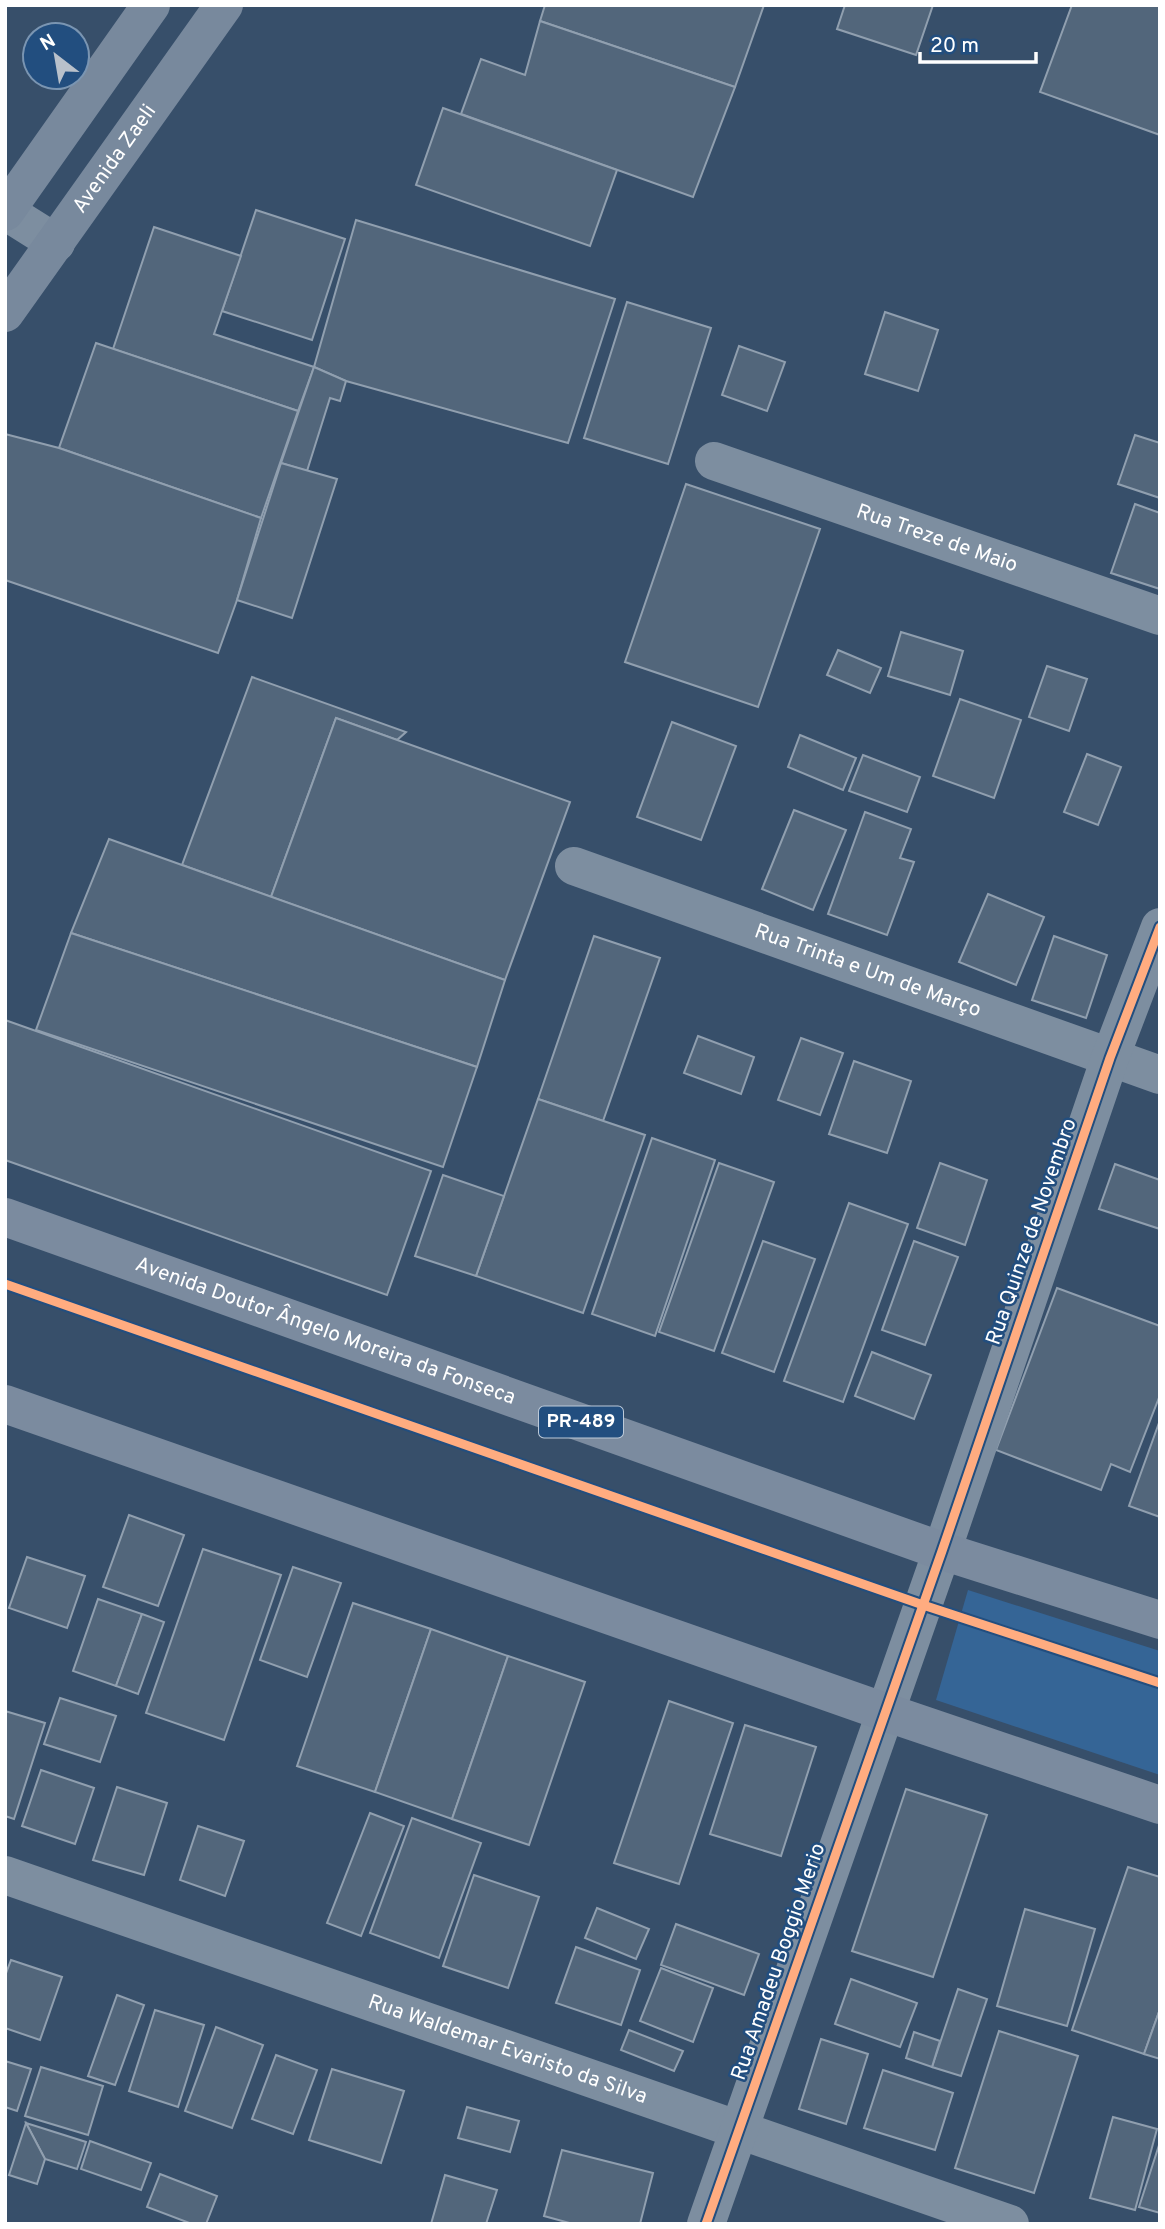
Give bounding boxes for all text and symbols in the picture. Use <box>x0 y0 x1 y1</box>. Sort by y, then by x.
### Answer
north arrow <box>21 21 91 91</box>
scale bar <box>920 21 1036 65</box>
text: N <box>36 29 60 57</box>
text: 20 m <box>930 33 979 60</box>
street label: Avenida Zaeli <box>67 99 162 219</box>
street label: Rua Treze de Maio <box>853 498 1021 579</box>
street label: Rua Trinta e Um de Março <box>751 918 985 1024</box>
street label: Rua Quinze de Novembro <box>980 1115 1084 1349</box>
street label: Avenida Doutor Ângelo Moreira da Fonseca <box>131 1251 519 1411</box>
road number: PR-489 <box>539 1406 623 1438</box>
street label: Rua Amadeu Boggio Merio <box>726 1840 832 2084</box>
street label: Rua Waldemar Evaristo da Silva <box>364 1989 651 2110</box>

